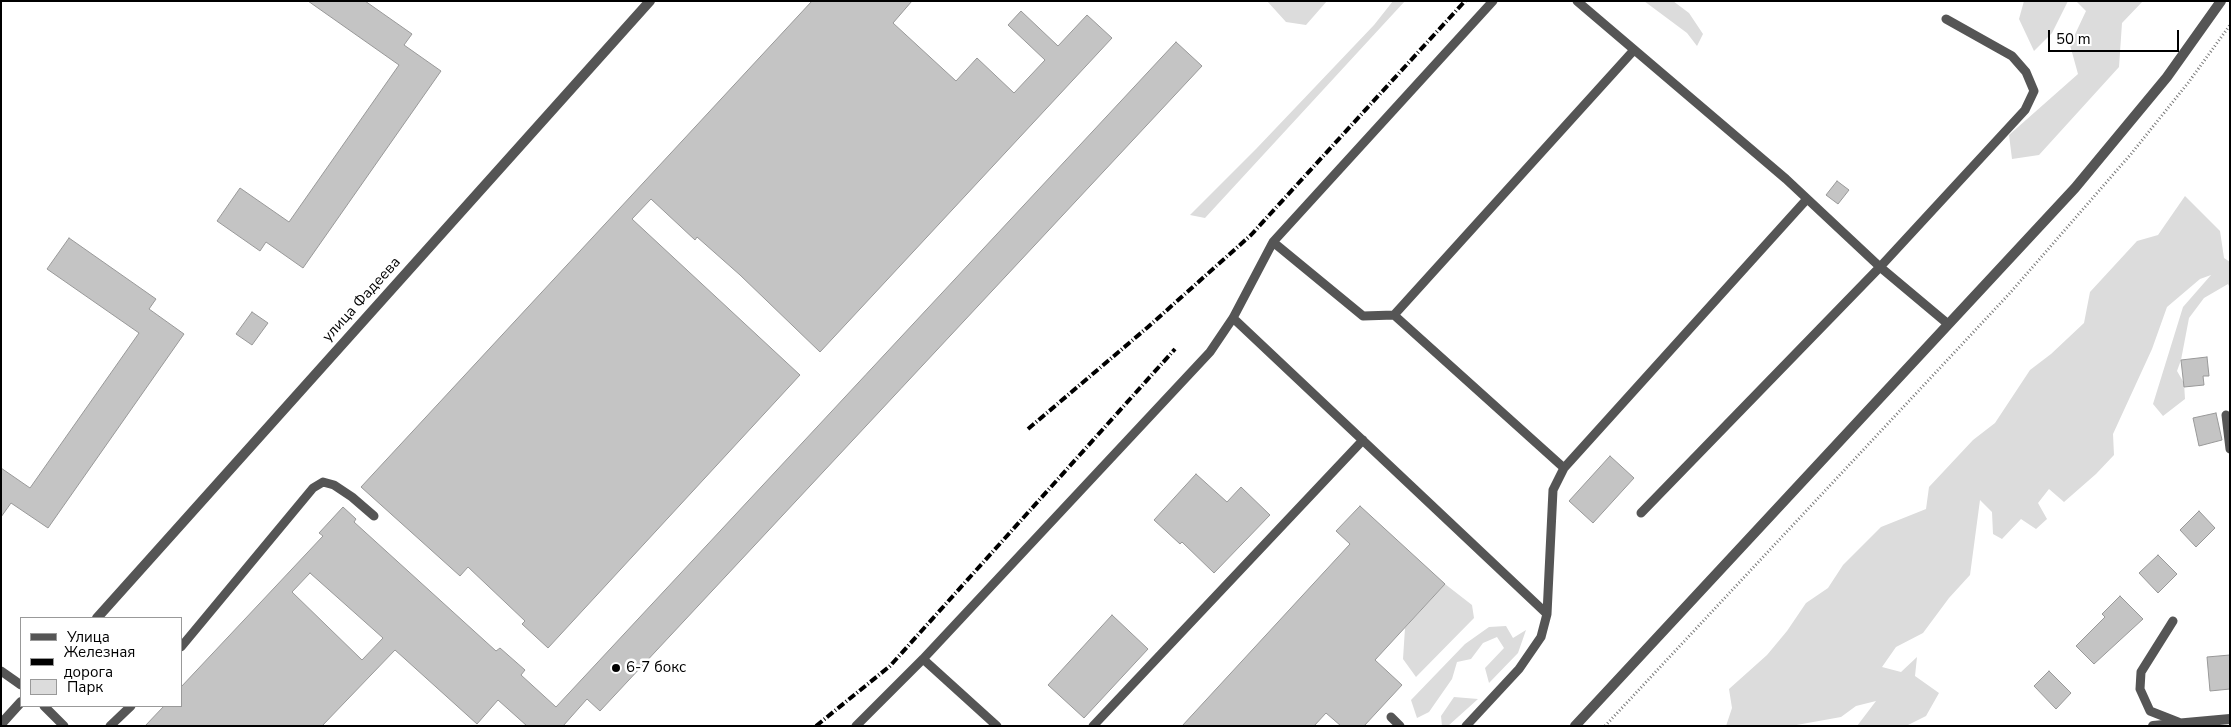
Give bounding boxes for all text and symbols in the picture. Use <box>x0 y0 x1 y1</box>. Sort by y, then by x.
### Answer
scale bar <box>2051 20 2182 52</box>
text: 50 m <box>2056 29 2091 49</box>
street label: улица Фадеева <box>319 254 405 346</box>
legend <box>20 617 182 707</box>
text: Улица <box>67 627 110 647</box>
text: Железная дорога <box>64 642 135 682</box>
place label: 6-7 бокс <box>626 659 686 677</box>
marker: 6-7 бокс <box>610 662 622 674</box>
text: Парк <box>67 677 103 697</box>

